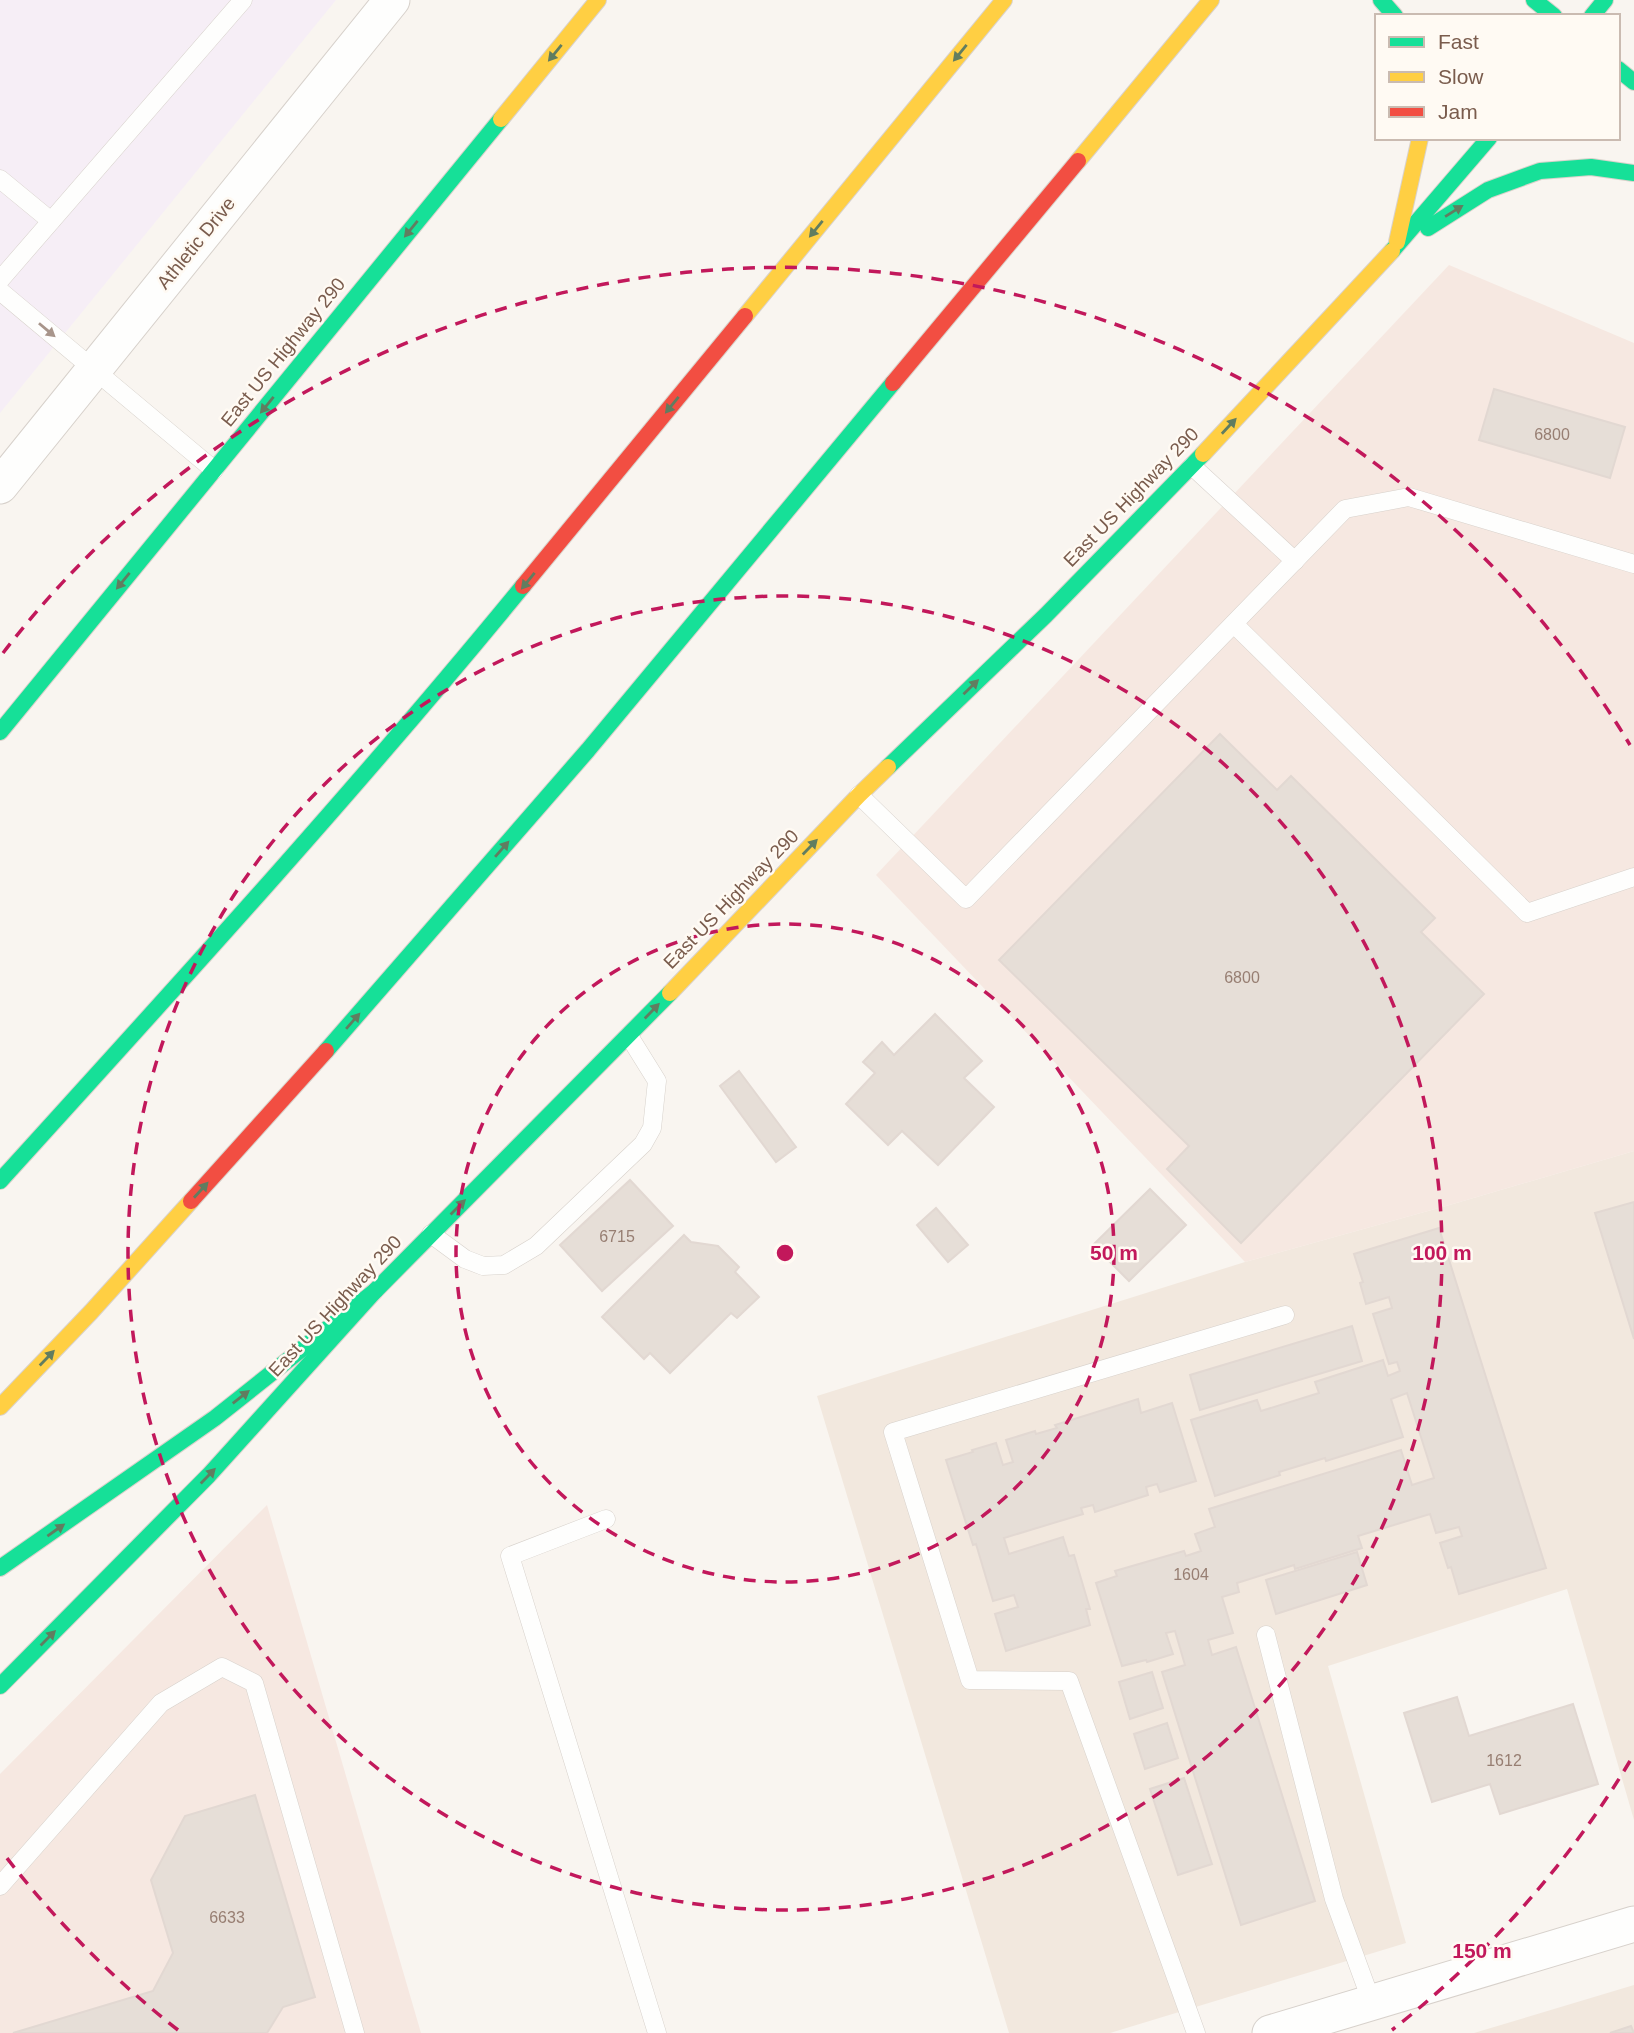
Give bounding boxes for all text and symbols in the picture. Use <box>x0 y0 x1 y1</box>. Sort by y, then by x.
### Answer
legend <box>1375 14 1620 140</box>
text: Fast <box>1438 30 1479 53</box>
one-way arrow <box>953 43 968 61</box>
one-way arrow <box>548 44 563 61</box>
text: Slow <box>1438 65 1484 88</box>
text: Jam <box>1438 100 1478 123</box>
street label: Athletic Drive <box>153 193 239 293</box>
one-way arrow <box>1444 205 1464 218</box>
one-way arrow <box>404 220 419 237</box>
one-way arrow <box>809 220 824 237</box>
street label: East US Highway 290 <box>217 274 349 430</box>
one-way arrow <box>38 323 56 338</box>
one-way arrow <box>259 396 275 414</box>
one-way arrow <box>665 396 680 413</box>
one-way arrow <box>1221 418 1237 435</box>
street label: East US Highway 290 <box>1059 423 1203 571</box>
house number: 6800 <box>1534 426 1570 443</box>
one-way arrow <box>521 572 536 589</box>
one-way arrow <box>116 573 131 590</box>
one-way arrow <box>962 679 979 695</box>
street label: East US Highway 290 <box>659 825 803 973</box>
one-way arrow <box>801 839 817 856</box>
one-way arrow <box>494 840 510 858</box>
house number: 6800 <box>1224 969 1260 986</box>
one-way arrow <box>644 1003 660 1020</box>
one-way arrow <box>345 1012 360 1029</box>
one-way arrow <box>193 1181 209 1199</box>
one-way arrow <box>449 1199 466 1216</box>
house number: 6715 <box>599 1228 635 1245</box>
street label: East US Highway 290 <box>264 1231 406 1381</box>
centre of rings <box>773 1241 797 1265</box>
text: 50 m <box>1090 1241 1138 1264</box>
text: 100 m <box>1412 1241 1472 1264</box>
one-way arrow <box>39 1349 56 1366</box>
one-way arrow <box>232 1390 250 1405</box>
one-way arrow <box>200 1468 216 1485</box>
one-way arrow <box>46 1523 66 1536</box>
house number: 1604 <box>1173 1566 1209 1583</box>
one-way arrow <box>40 1630 56 1646</box>
house number: 1612 <box>1486 1752 1522 1769</box>
house number: 6633 <box>209 1909 245 1926</box>
text: 150 m <box>1452 1939 1512 1962</box>

